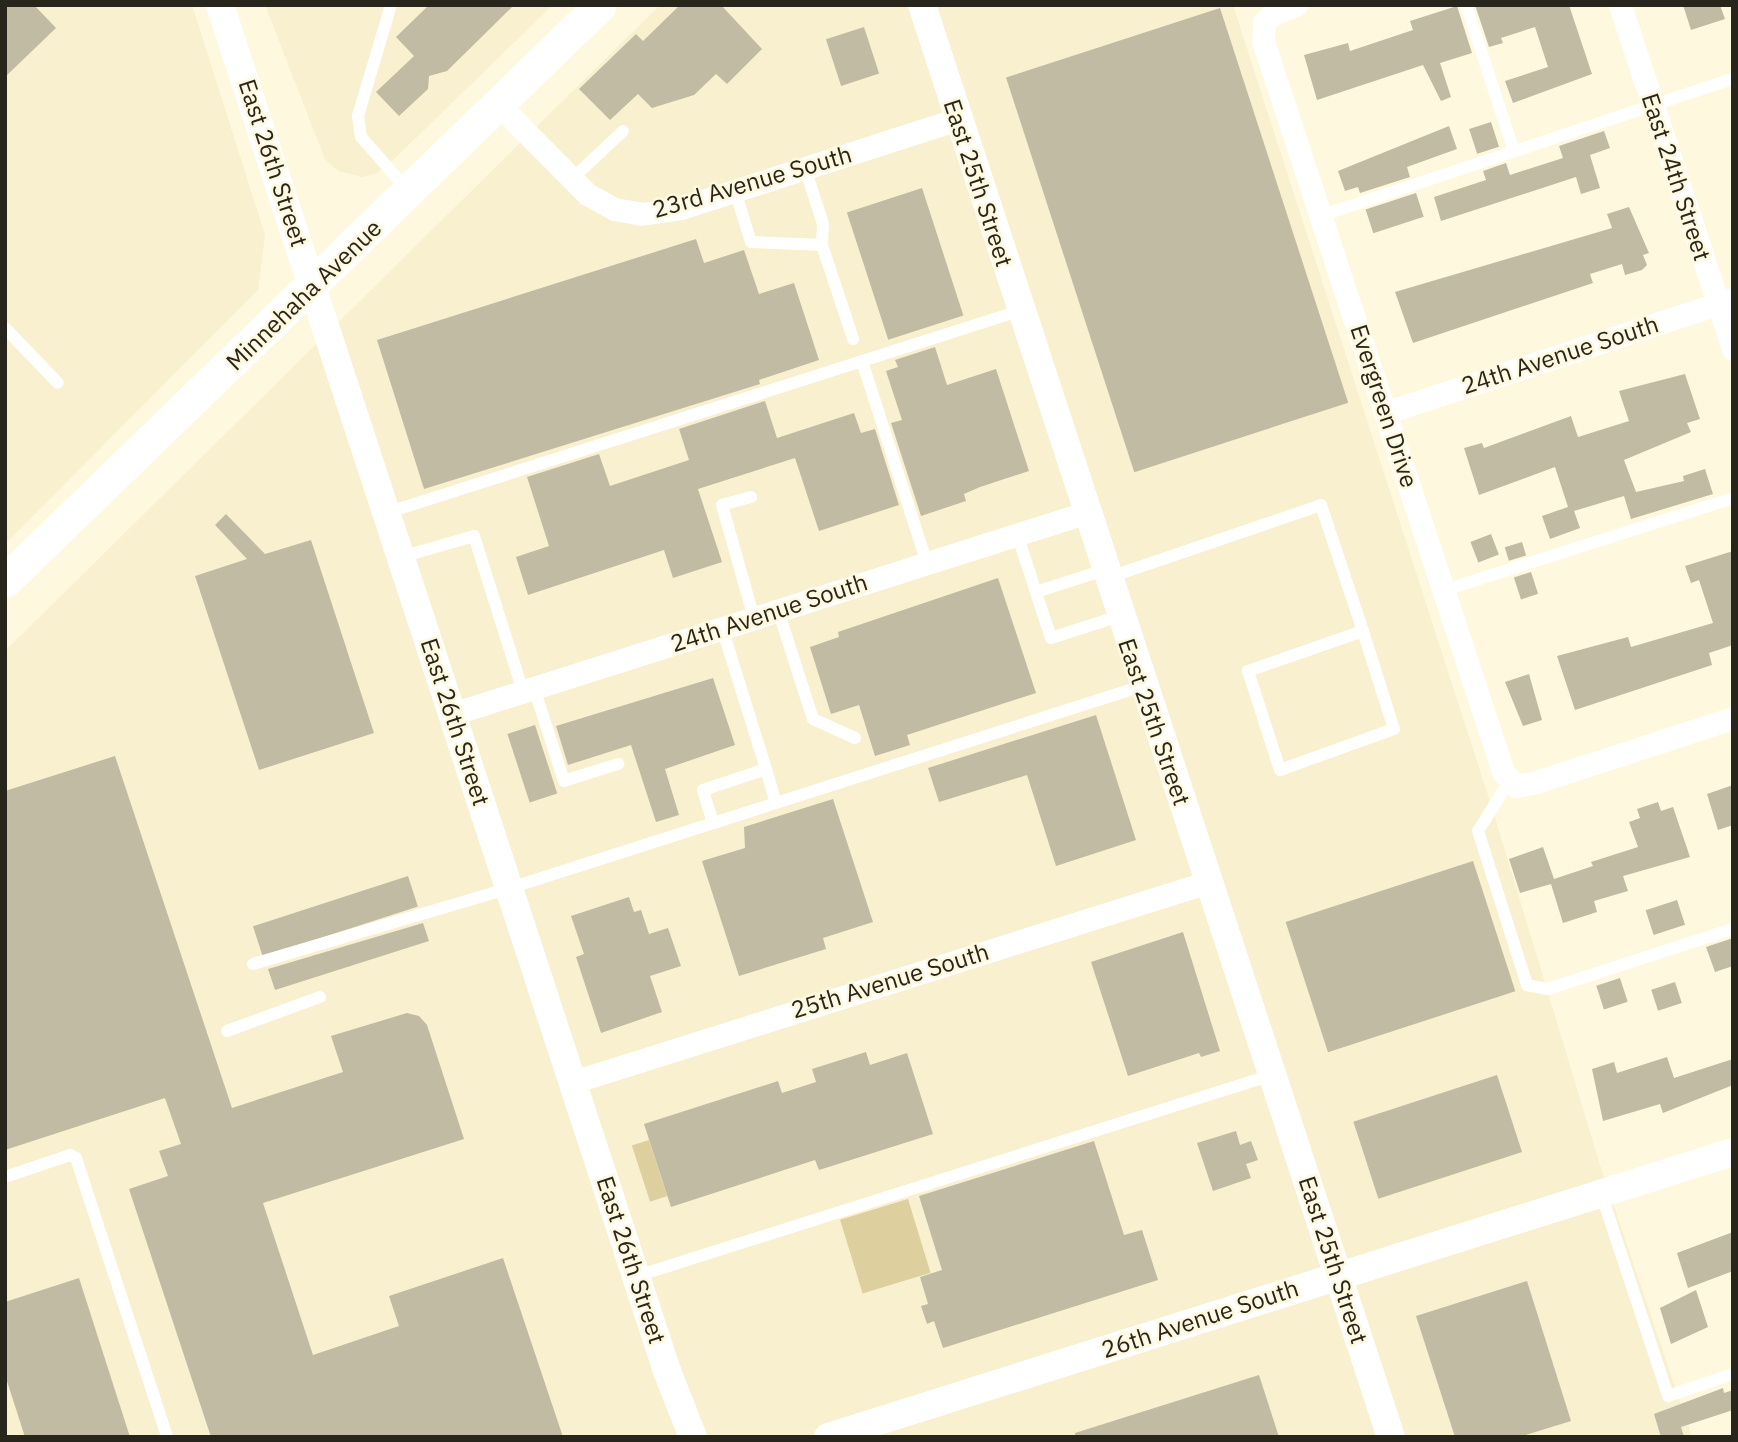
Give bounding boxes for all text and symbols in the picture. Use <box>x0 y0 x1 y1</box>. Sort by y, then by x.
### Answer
street label: East 26th Street <box>232 75 314 251</box>
street label: East 24th Street <box>1635 89 1717 265</box>
street label: East 25th Street <box>937 95 1019 271</box>
street label: 23rd Avenue South <box>649 140 855 224</box>
street label: Minnehaha Avenue <box>220 214 388 376</box>
street label: 24th Avenue South <box>1458 310 1662 400</box>
street label: Evergreen Drive <box>1344 321 1424 491</box>
street label: 24th Avenue South <box>667 568 871 658</box>
street label: East 26th Street <box>414 634 496 810</box>
street label: East 25th Street <box>1112 635 1196 809</box>
street label: 25th Avenue South <box>788 937 992 1025</box>
street label: East 26th Street <box>590 1172 672 1348</box>
street label: East 25th Street <box>1292 1172 1374 1348</box>
street label: 26th Avenue South <box>1098 1274 1302 1364</box>

